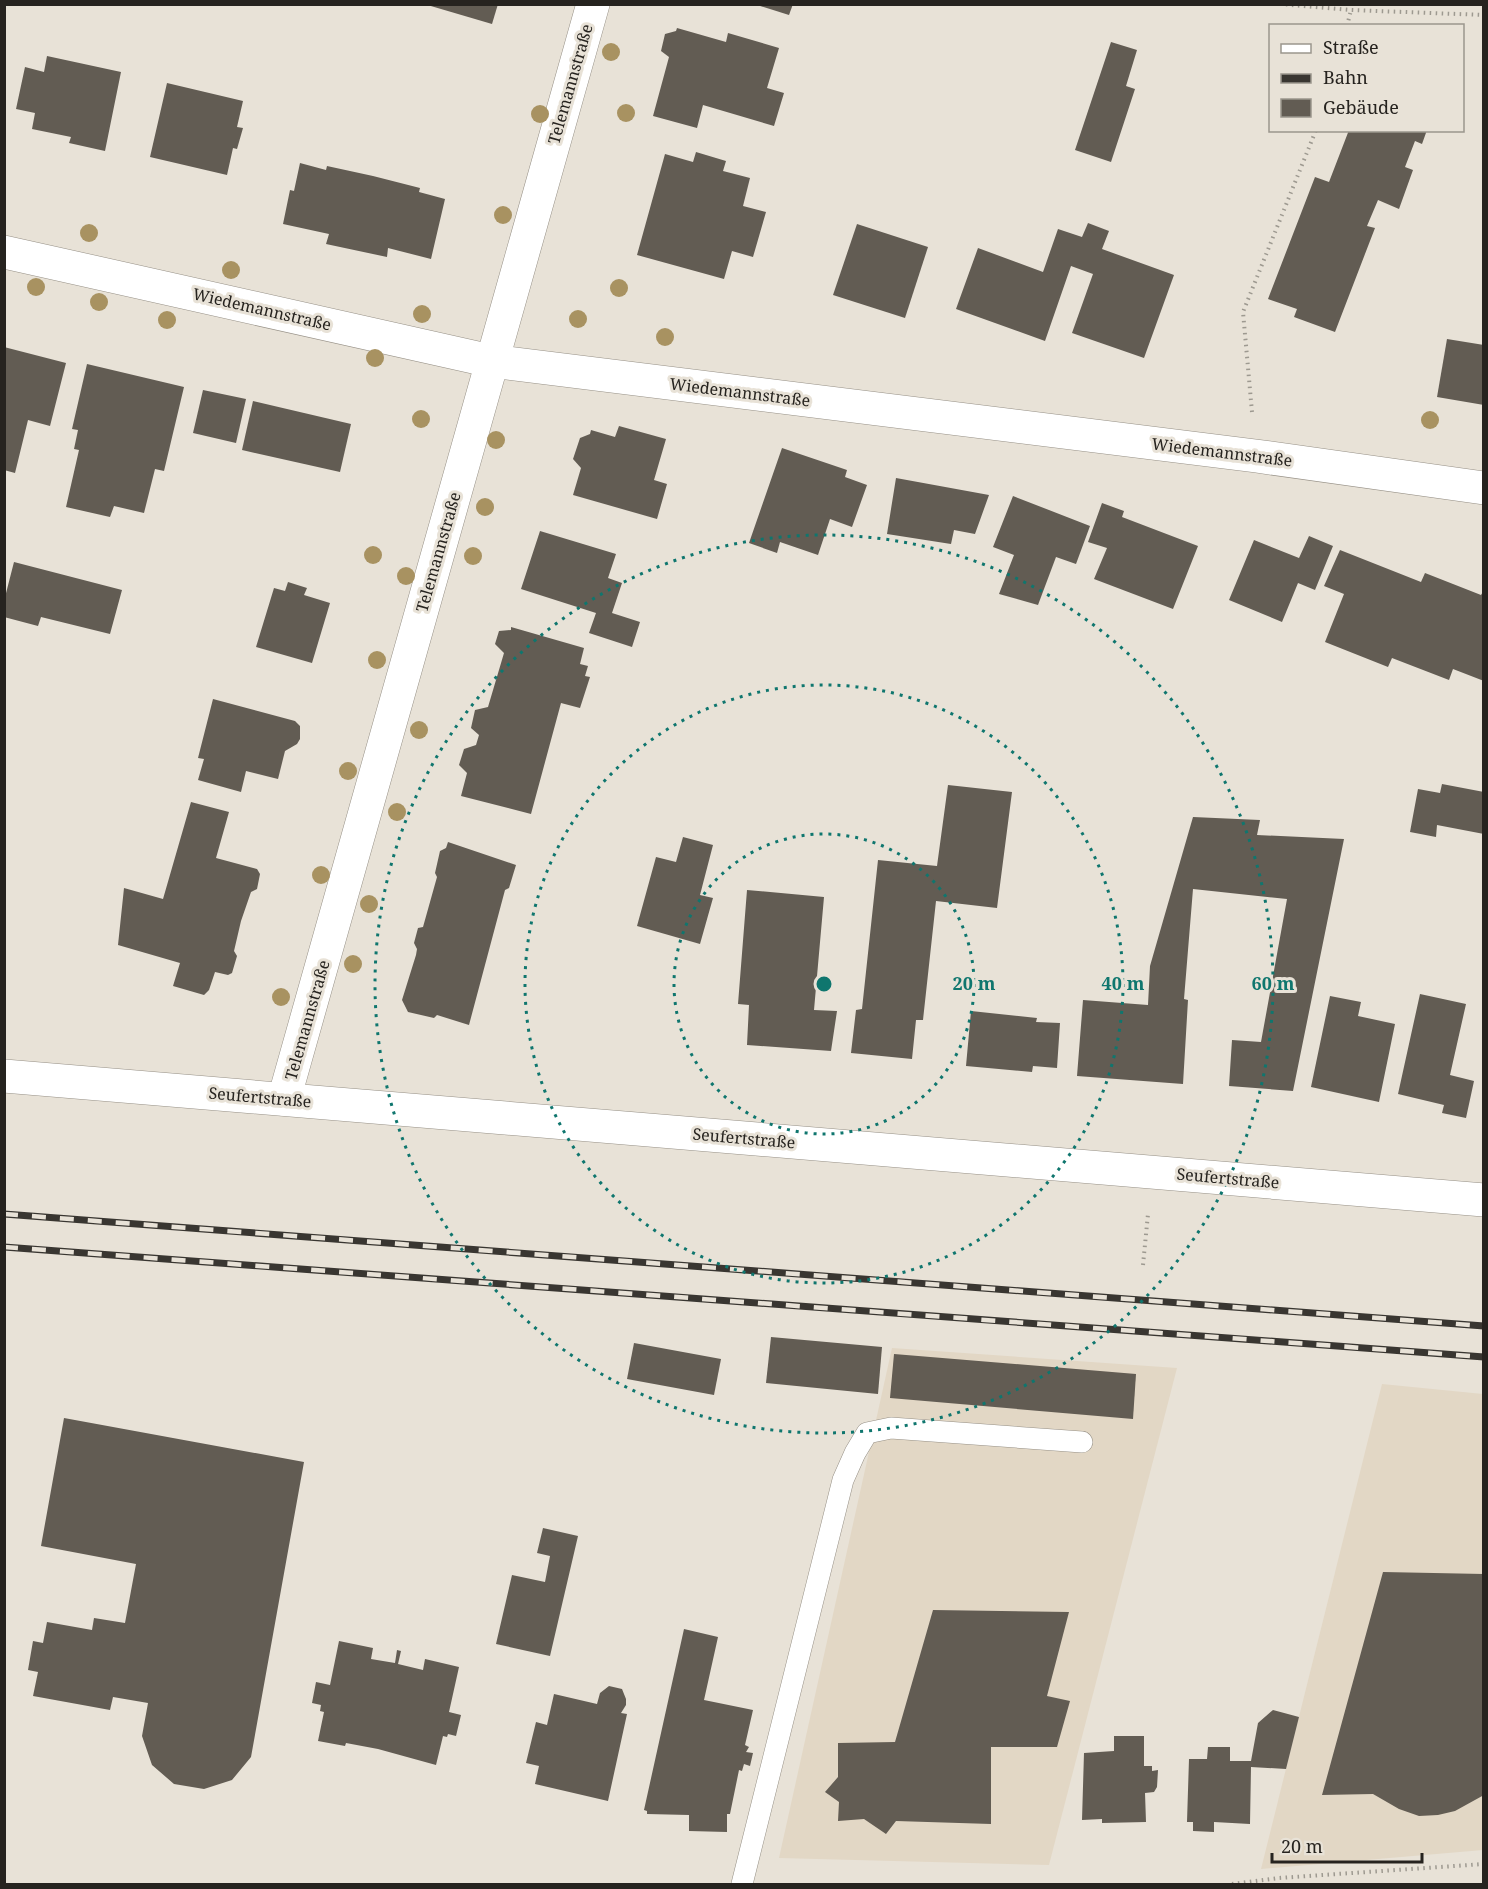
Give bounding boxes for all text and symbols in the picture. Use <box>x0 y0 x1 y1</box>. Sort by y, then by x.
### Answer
street label: Telemannstraße <box>542 21 598 147</box>
legend <box>1269 24 1464 132</box>
text: Straße <box>1323 35 1379 59</box>
text: Bahn <box>1323 65 1368 89</box>
text: Gebäude <box>1323 95 1399 119</box>
street label: Wiedemannstraße <box>191 282 333 336</box>
street label: Wiedemannstraße <box>668 372 812 412</box>
street label: Wiedemannstraße <box>1150 432 1294 472</box>
street label: Telemannstraße <box>410 489 466 615</box>
street label: Telemannstraße <box>279 957 335 1083</box>
text: 20 m <box>953 971 996 995</box>
text: 40 m <box>1102 971 1145 995</box>
text: 60 m <box>1252 971 1295 995</box>
centre of rings <box>814 974 834 994</box>
street label: Seufertstraße <box>208 1082 312 1112</box>
street label: Seufertstraße <box>692 1123 796 1153</box>
street label: Seufertstraße <box>1176 1163 1280 1193</box>
scale bar <box>1272 1826 1422 1864</box>
text: 20 m <box>1281 1834 1323 1858</box>

